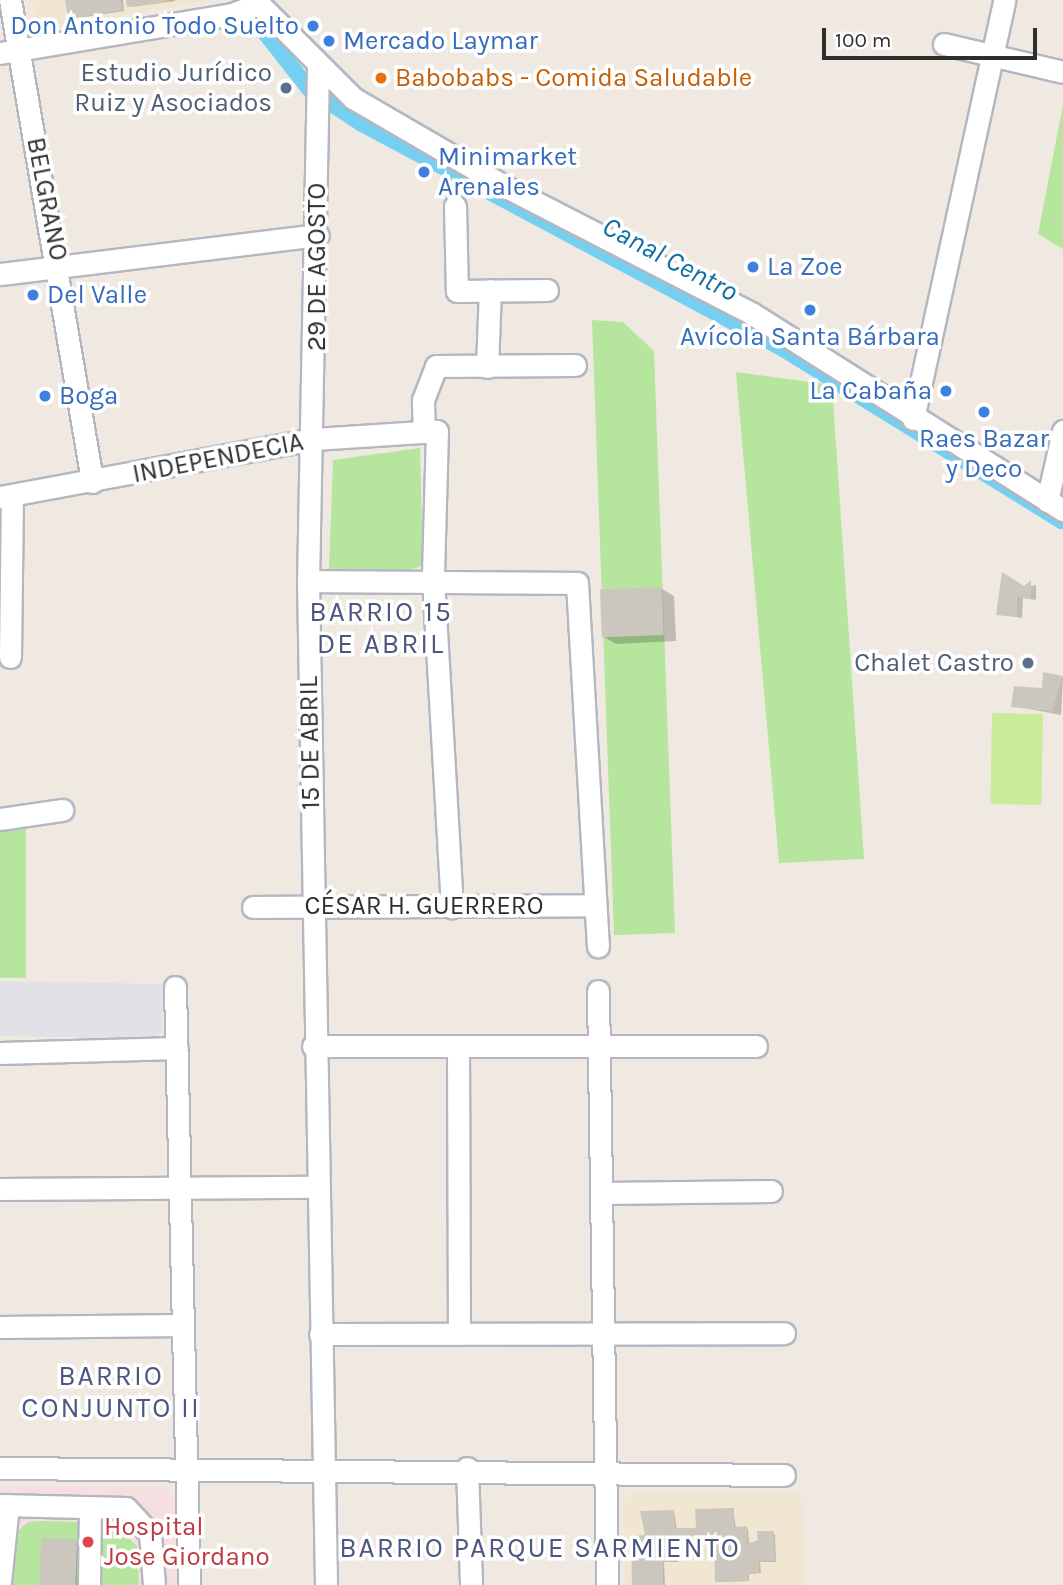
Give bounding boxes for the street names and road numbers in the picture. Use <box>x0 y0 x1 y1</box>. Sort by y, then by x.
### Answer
street label: BELGRANO <box>20 135 74 263</box>
street label: 29 DE AGOSTO <box>301 183 333 351</box>
street label: INDEPENDECIA <box>130 426 306 490</box>
street label: 15 DE ABRIL <box>293 676 327 810</box>
street label: CÉSAR H. GUERRERO <box>304 890 544 922</box>

